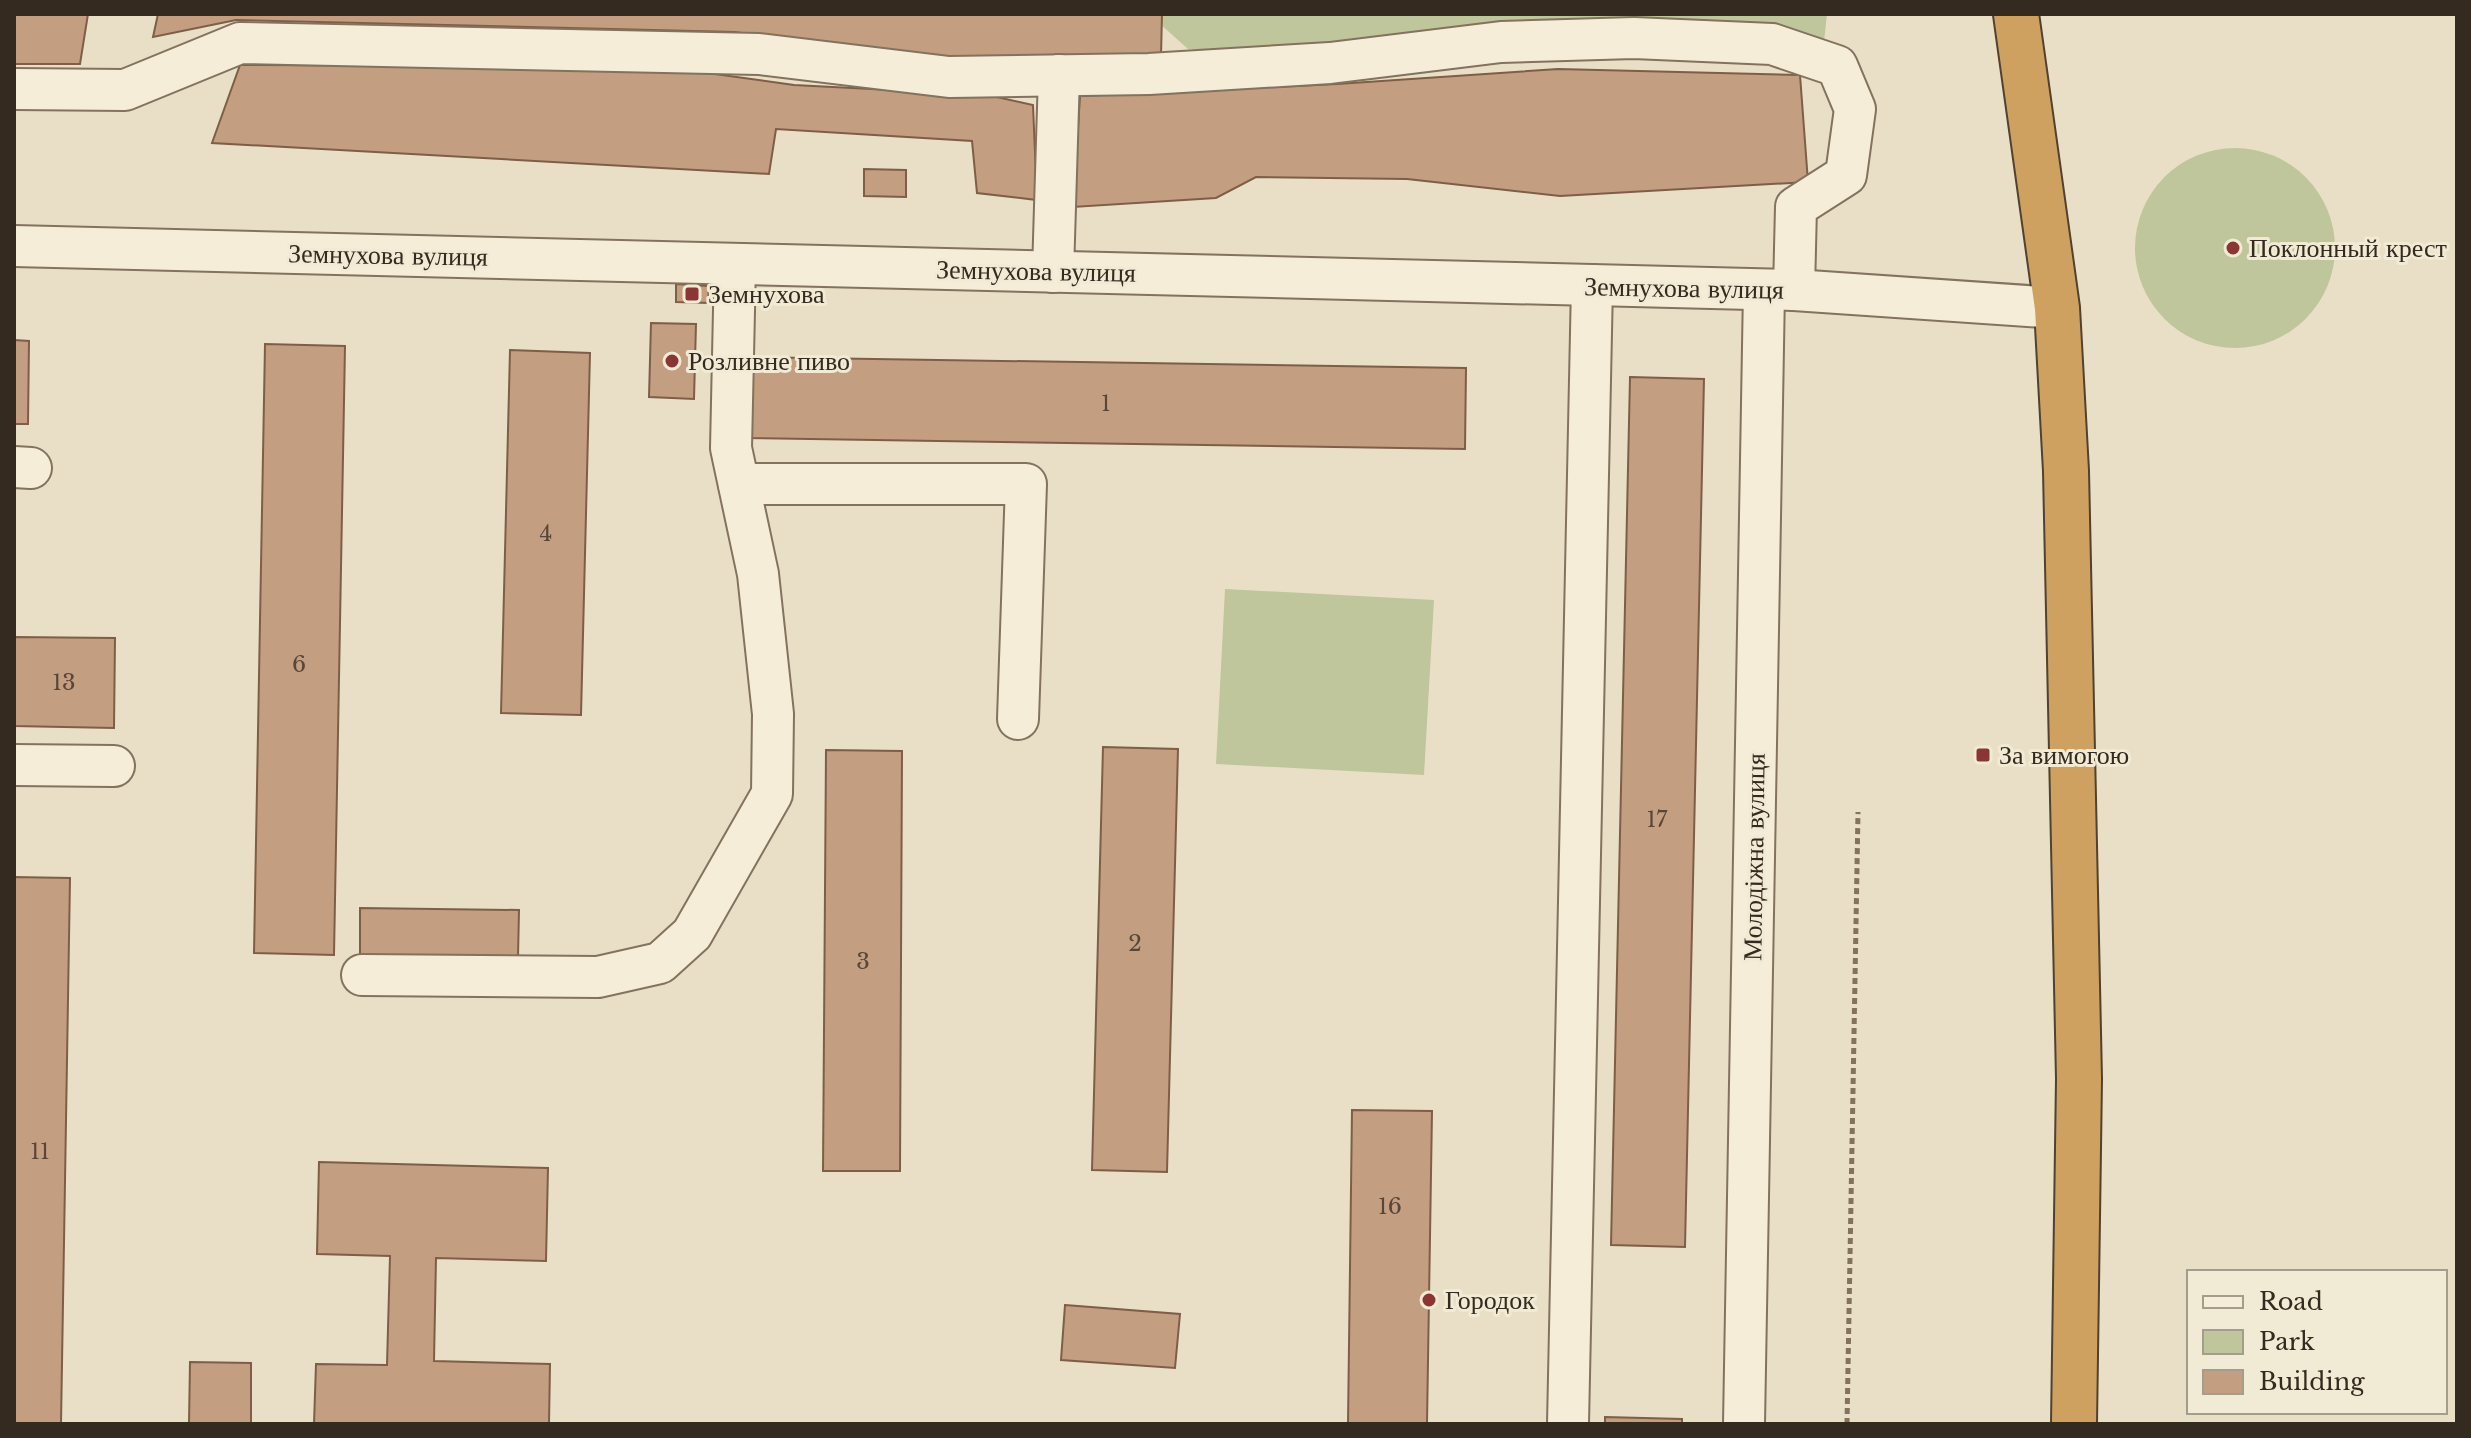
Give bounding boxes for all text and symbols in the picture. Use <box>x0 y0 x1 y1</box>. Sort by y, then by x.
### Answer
place label: Поклонный крест <box>2249 232 2447 264</box>
street label: Земнухова вулиця <box>288 237 488 273</box>
marker: Поклонный крест <box>2224 239 2242 257</box>
street label: Земнухова вулиця <box>936 253 1136 289</box>
street label: Земнухова вулиця <box>1584 270 1784 306</box>
place label: Земнухова <box>708 278 825 310</box>
marker: Земнухова <box>683 285 701 303</box>
place label: Розливне пиво <box>688 345 850 377</box>
marker: Розливне пиво <box>663 352 681 370</box>
house number: 1 <box>1101 390 1111 417</box>
house number: 4 <box>540 520 552 547</box>
house number: 6 <box>292 651 306 678</box>
house number: 13 <box>52 669 76 696</box>
place label: За вимогою <box>1999 739 2129 771</box>
marker: За вимогою <box>1974 746 1992 764</box>
street label: Молодіжна вулиця <box>1736 753 1772 961</box>
house number: 17 <box>1647 806 1668 833</box>
house number: 2 <box>1128 930 1142 957</box>
house number: 3 <box>856 948 870 975</box>
house number: 11 <box>30 1138 50 1165</box>
house number: 16 <box>1378 1193 1402 1220</box>
legend <box>2187 1270 2447 1414</box>
place label: Городок <box>1445 1284 1535 1316</box>
text: Road <box>2259 1287 2323 1316</box>
marker: Городок <box>1420 1291 1438 1309</box>
text: Park <box>2259 1327 2315 1356</box>
text: Building <box>2259 1367 2365 1396</box>

